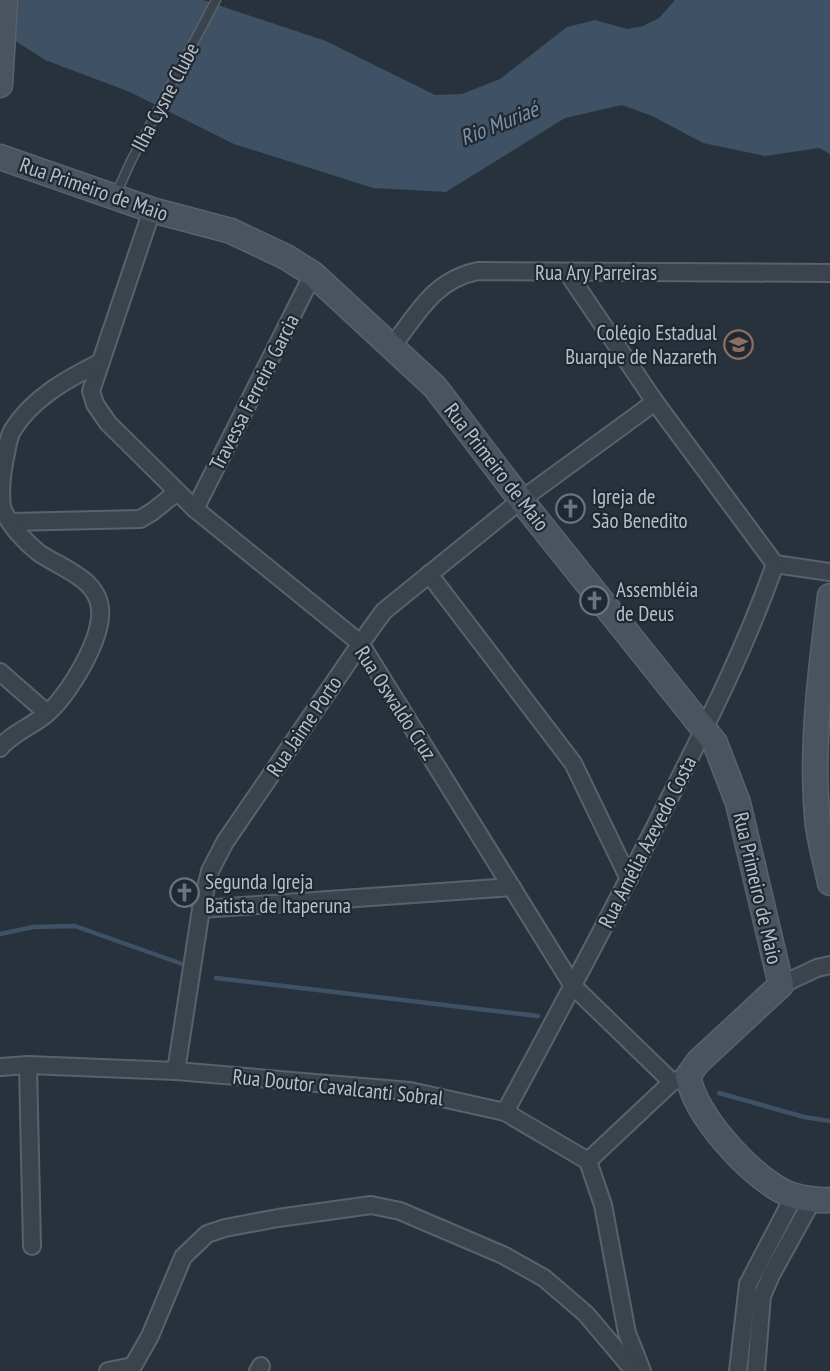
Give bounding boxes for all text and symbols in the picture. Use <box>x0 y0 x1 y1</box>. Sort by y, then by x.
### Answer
street label: Ilha Cysne Clube <box>125 38 205 156</box>
water label: Rio Muriaé <box>456 94 544 151</box>
street label: Rua Primeiro de Maio <box>16 151 172 227</box>
street label: Rua Ary Parreiras <box>535 259 657 286</box>
street label: Travessa Ferreira Garcia <box>203 310 305 474</box>
place label: Colégio Estadual Buarque de Nazareth <box>565 319 717 370</box>
school or university icon: Colégio Estadual Buarque de Nazareth <box>722 328 754 360</box>
street label: Rua Primeiro de Maio <box>439 398 555 536</box>
place label: Igreja de São Benedito <box>592 483 688 534</box>
church icon: Igreja de São Benedito <box>555 492 587 524</box>
place label: Assembléia de Deus <box>616 576 698 627</box>
church icon: Assembléia de Deus <box>579 585 611 617</box>
street label: Rua Oswaldo Cruz <box>349 641 443 765</box>
street label: Rua Jaime Porto <box>260 670 348 782</box>
street label: Rua Amélia Azevedo Costa <box>592 751 702 933</box>
street label: Rua Primeiro de Maio <box>727 809 789 967</box>
place label: Segunda Igreja Batista de Itaperuna <box>205 868 351 919</box>
church icon: Segunda Igreja Batista de Itaperuna <box>168 877 200 909</box>
street label: Rua Doutor Cavalcanti Sobral <box>231 1063 445 1111</box>

